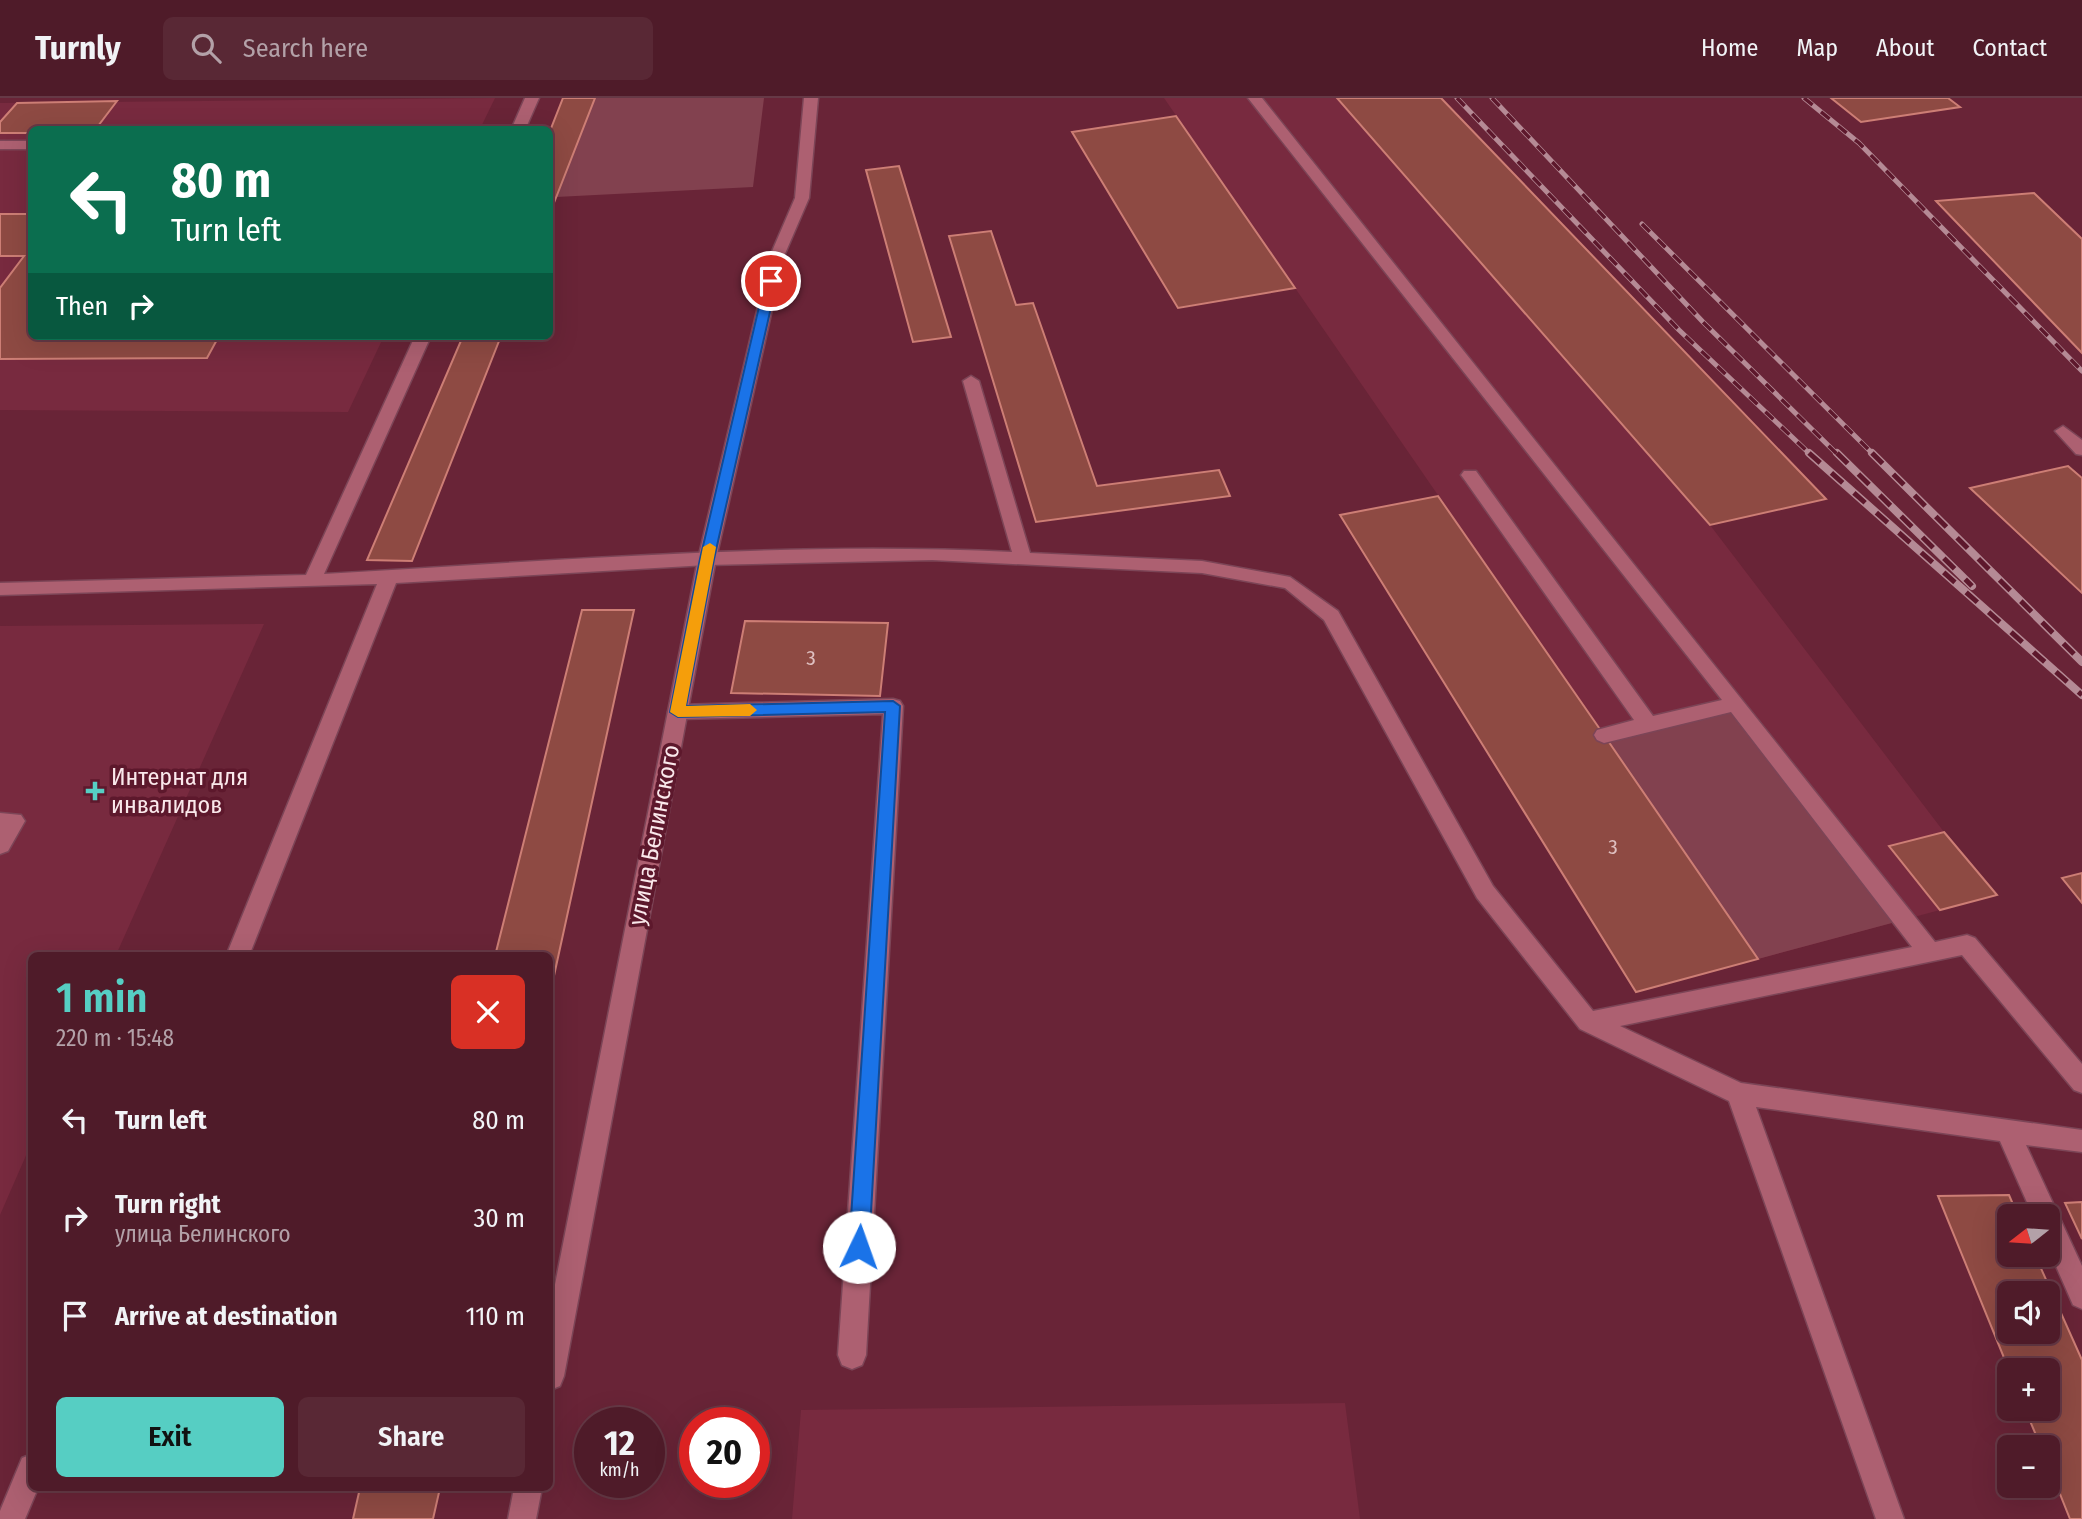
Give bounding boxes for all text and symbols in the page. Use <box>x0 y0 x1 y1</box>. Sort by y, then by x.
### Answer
search box <box>163 17 653 80</box>
text: Turnly <box>35 28 121 68</box>
icon: search <box>187 29 225 67</box>
text: Search here <box>243 33 368 64</box>
text: Home <box>1701 34 1758 62</box>
text: Map <box>1796 34 1838 62</box>
text: About <box>1876 34 1934 62</box>
text: Contact <box>1972 34 2047 62</box>
text: 80 m <box>171 151 271 210</box>
icon: left <box>56 154 147 245</box>
text: Turn left <box>171 211 281 249</box>
pin <box>741 251 801 311</box>
icon: arrive <box>752 262 790 300</box>
icon: right <box>122 287 160 325</box>
text: Then <box>56 291 108 322</box>
house number: 3 <box>806 645 816 671</box>
street label: улица Белинского <box>623 742 685 928</box>
place label: Интернат для инвалидов <box>111 763 248 819</box>
marker: Интернат для инвалидов <box>85 781 105 801</box>
house number: 3 <box>1608 834 1618 860</box>
text: 1 min <box>56 973 147 1023</box>
button: close <box>451 975 525 1049</box>
text: 220 m · 15:48 <box>56 1024 174 1052</box>
icon: left <box>56 1101 94 1139</box>
text: Turn left <box>115 1105 207 1136</box>
text: 80 m <box>472 1105 525 1136</box>
text: Turn right <box>115 1189 221 1220</box>
icon: right <box>56 1199 94 1237</box>
text: 30 m <box>474 1203 525 1234</box>
north arrow <box>1997 1204 2060 1267</box>
map controls <box>1997 1204 2060 1498</box>
position arrow <box>822 1210 896 1284</box>
text: улица Белинского <box>115 1220 291 1248</box>
button: sound <box>1997 1281 2060 1344</box>
icon: arrive <box>56 1297 94 1335</box>
text: Arrive at destination <box>115 1301 338 1332</box>
text: 110 m <box>465 1301 525 1332</box>
button: + <box>1997 1358 2060 1421</box>
button: Exit <box>56 1397 284 1477</box>
button: Share <box>298 1397 525 1477</box>
speed limit sign: 20 <box>679 1407 770 1498</box>
text: 12 <box>604 1422 635 1464</box>
button: − <box>1997 1435 2060 1498</box>
text: km/h <box>599 1459 640 1481</box>

